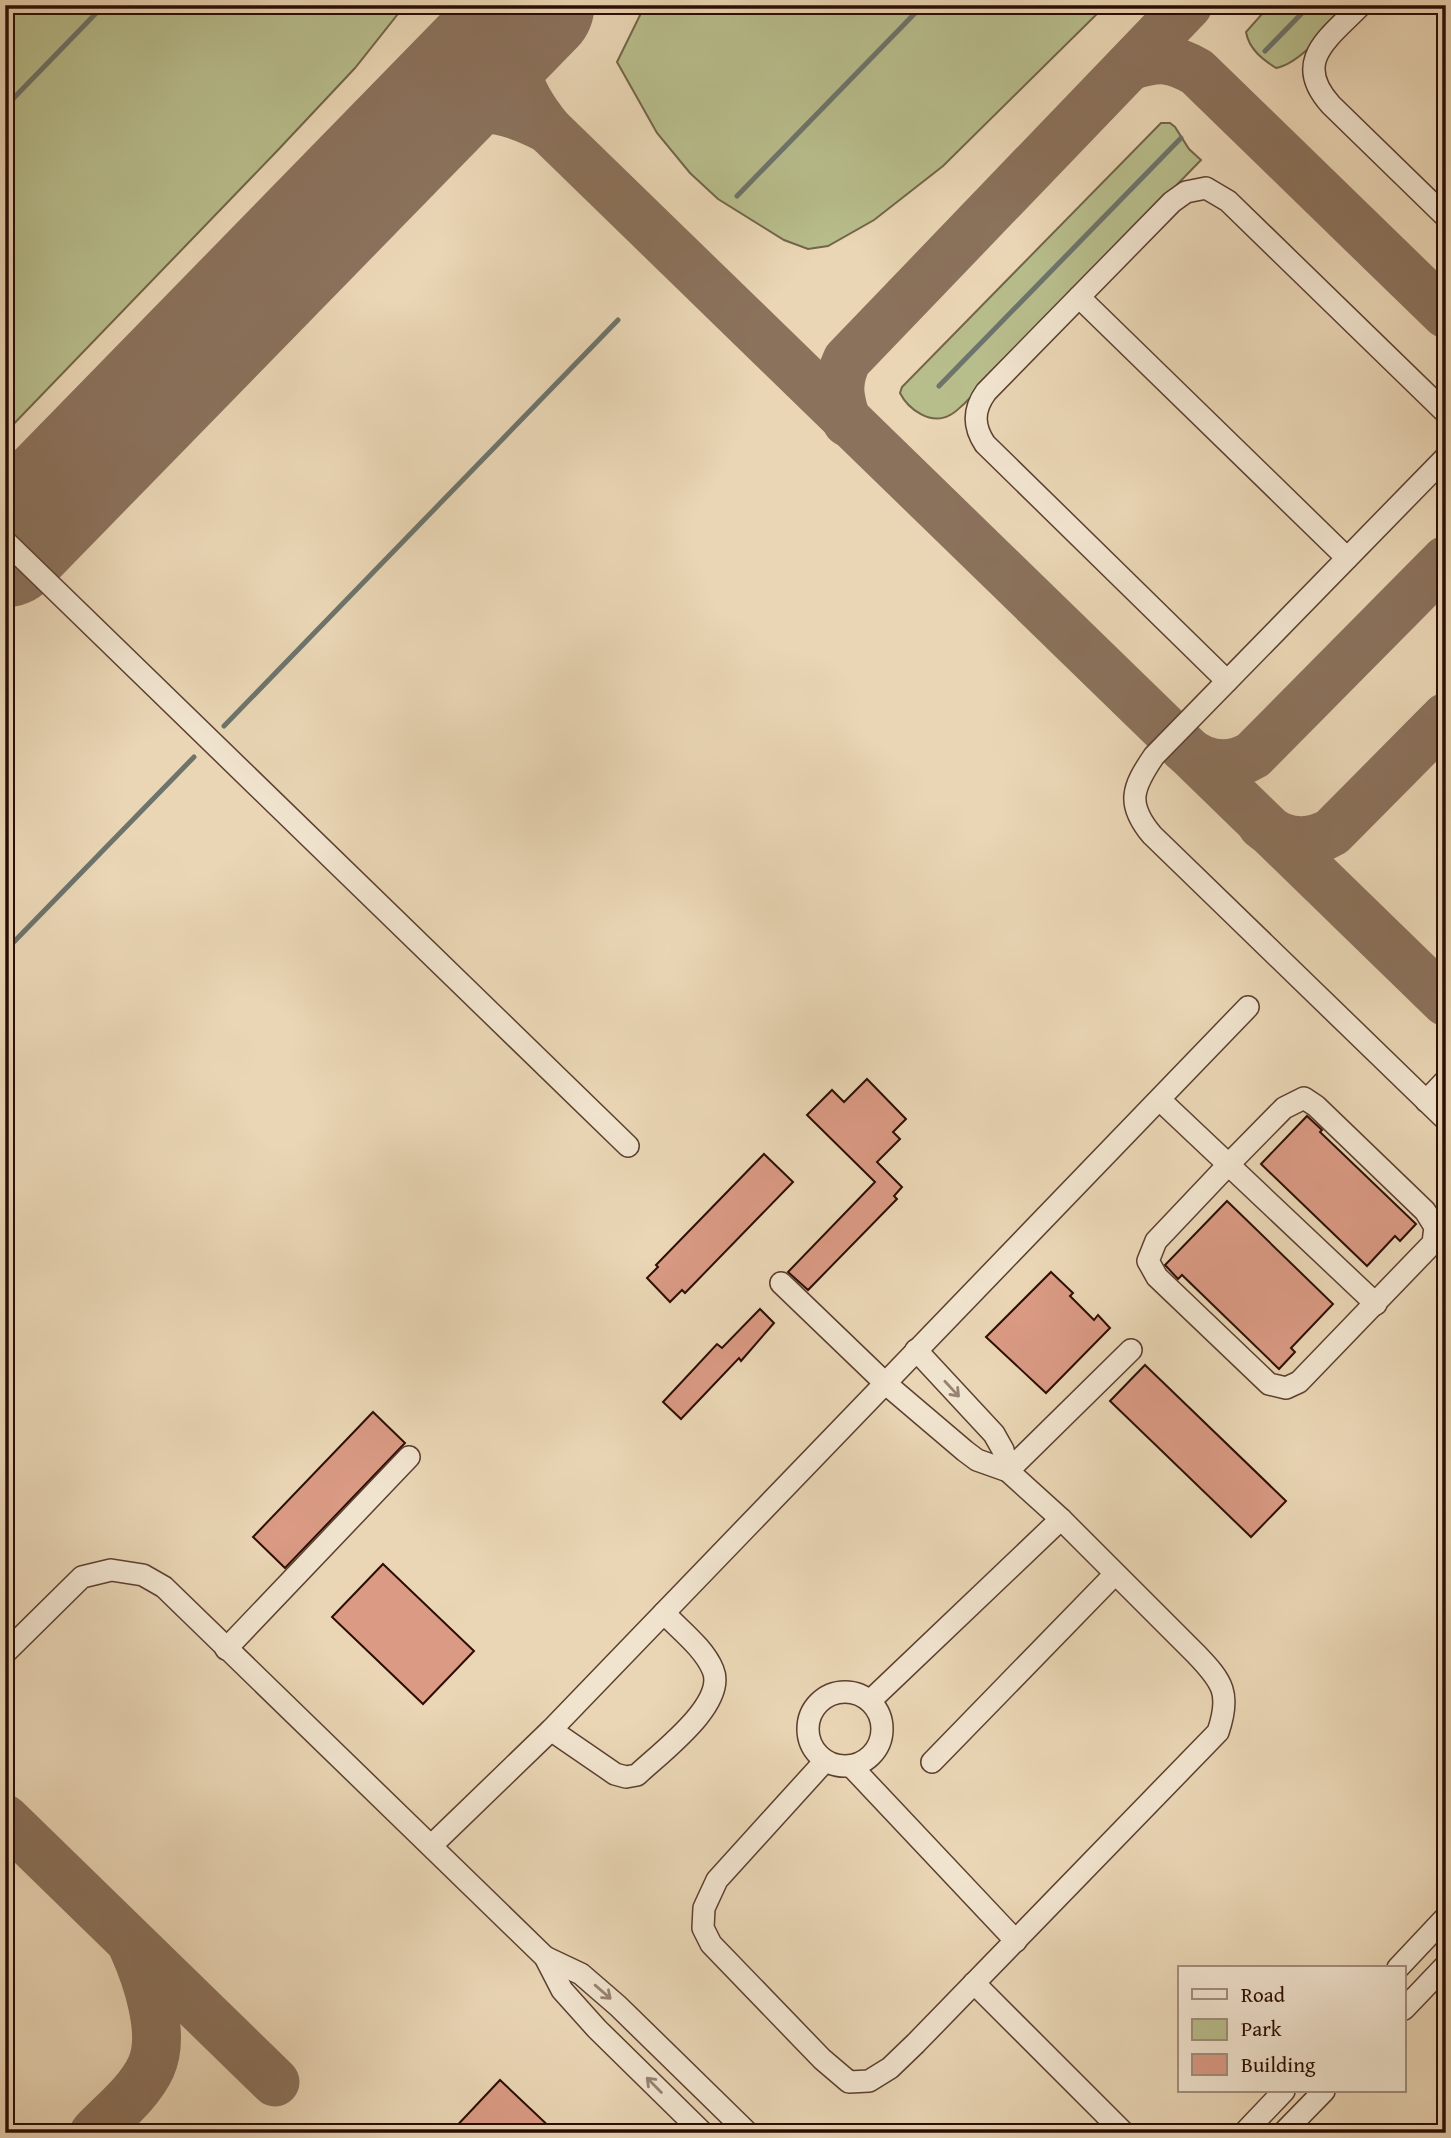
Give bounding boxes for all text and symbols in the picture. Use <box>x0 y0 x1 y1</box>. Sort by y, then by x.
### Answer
one-way arrow <box>944 1380 961 1397</box>
legend <box>1178 1966 1406 2092</box>
text: Road <box>1241 1979 1286 2010</box>
one-way arrow <box>594 1984 612 2000</box>
text: Park <box>1241 2013 1282 2044</box>
text: Building <box>1241 2049 1316 2080</box>
one-way arrow <box>646 2076 663 2093</box>

